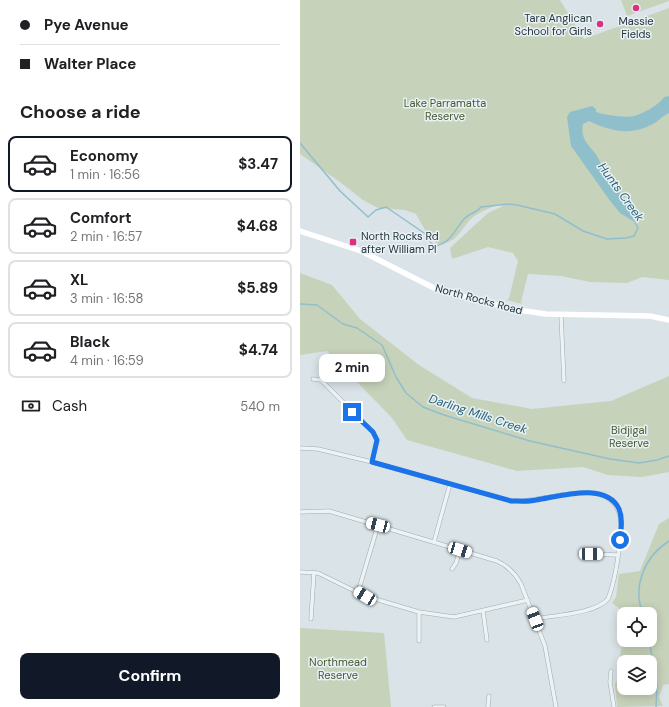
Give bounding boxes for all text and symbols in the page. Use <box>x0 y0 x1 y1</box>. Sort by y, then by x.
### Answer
marker: Massie Fields <box>631 3 641 13</box>
place label: Tara Anglican School for Girls <box>515 11 592 38</box>
place label: Massie Fields <box>618 14 654 41</box>
text: Pye Avenue <box>44 15 129 35</box>
marker: Tara Anglican School for Girls <box>595 19 605 29</box>
text: Walter Place <box>44 54 136 74</box>
park label: Lake Parramatta Reserve <box>404 96 486 123</box>
text: Choose a ride <box>20 100 141 124</box>
icon: car <box>22 146 58 182</box>
text: Economy <box>70 146 138 166</box>
text: $3.47 <box>238 154 278 174</box>
water label: Hunts Creek <box>594 159 648 225</box>
text: 1 min · 16:56 <box>70 166 140 183</box>
icon: car <box>22 208 58 244</box>
text: Comfort <box>70 208 131 228</box>
text: $4.68 <box>237 216 278 236</box>
text: 2 min · 16:57 <box>70 228 142 245</box>
place label: North Rocks Rd after William Pl <box>361 229 439 256</box>
marker: North Rocks Rd after William Pl <box>348 237 358 247</box>
icon: car <box>22 270 58 306</box>
text: XL <box>70 270 88 290</box>
text: $5.89 <box>237 278 278 298</box>
street label: North Rocks Road <box>434 281 524 317</box>
text: 3 min · 16:58 <box>70 290 143 307</box>
icon: car <box>22 332 58 368</box>
text: Black <box>70 332 110 352</box>
text: $4.74 <box>239 340 278 360</box>
text: 4 min · 16:59 <box>70 352 144 369</box>
callout: 2 min <box>319 354 385 382</box>
text: 2 min <box>335 359 369 376</box>
water label: Darling Mills Creek <box>427 391 530 438</box>
icon: cash <box>20 395 42 417</box>
text: Cash <box>52 396 87 416</box>
text: 540 m <box>240 398 280 415</box>
route end <box>343 403 361 421</box>
park label: Bidjigal Reserve <box>609 423 649 450</box>
car <box>365 516 391 534</box>
route start <box>611 531 629 549</box>
car <box>447 541 473 559</box>
car <box>579 548 603 560</box>
car <box>352 585 378 607</box>
car <box>525 606 545 632</box>
map controls <box>617 607 657 695</box>
button: locate <box>617 607 657 647</box>
button: Confirm <box>20 653 280 699</box>
park label: Northmead Reserve <box>309 655 367 682</box>
button: layers <box>617 655 657 695</box>

